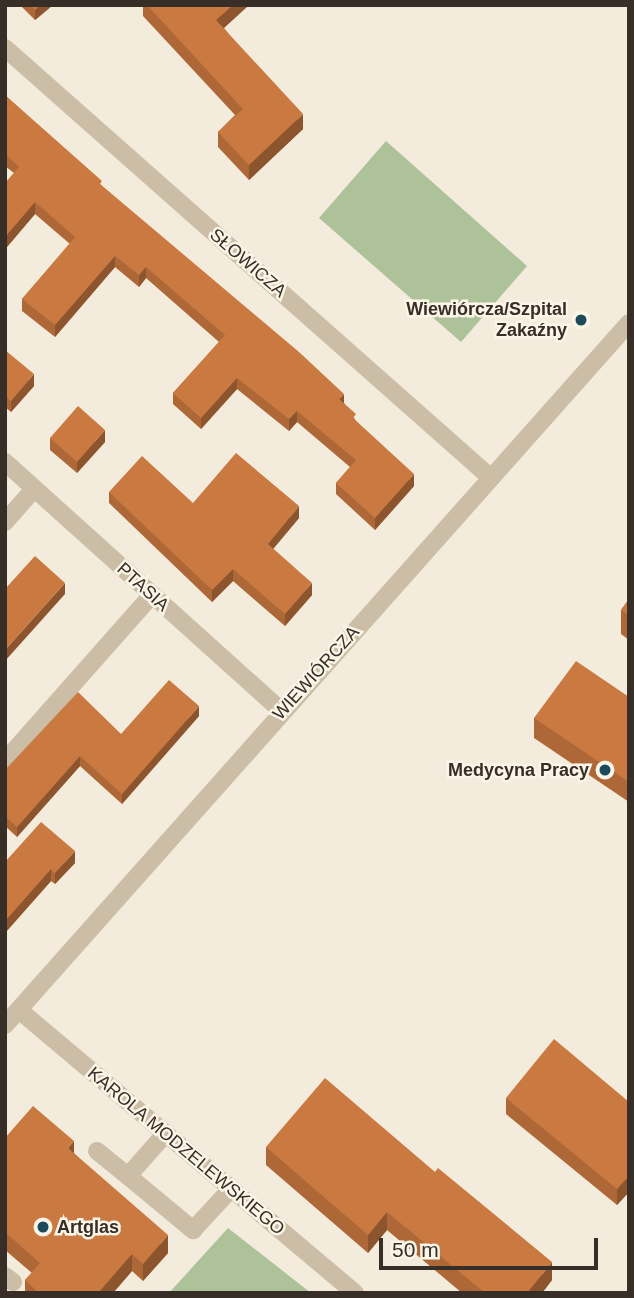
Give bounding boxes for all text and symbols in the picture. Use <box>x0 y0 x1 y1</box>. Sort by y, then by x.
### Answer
street label: SŁOWICZA <box>205 224 291 302</box>
place label: Wiewiórcza/Szpital Zakaźny <box>406 299 567 342</box>
marker: Wiewiórcza/Szpital Zakaźny <box>573 312 589 328</box>
street label: PTASIA <box>112 558 174 616</box>
street label: WIEWIÓRCZA <box>268 622 364 724</box>
place label: Medycyna Pracy <box>448 759 589 781</box>
marker: Medycyna Pracy <box>595 760 615 780</box>
street label: KAROLA MODZELEWSKIEGO <box>83 1062 289 1240</box>
place label: Artglas <box>57 1216 119 1238</box>
marker: Artglas <box>35 1219 51 1235</box>
scale bar <box>382 1224 601 1268</box>
text: 50 m <box>392 1238 439 1261</box>

